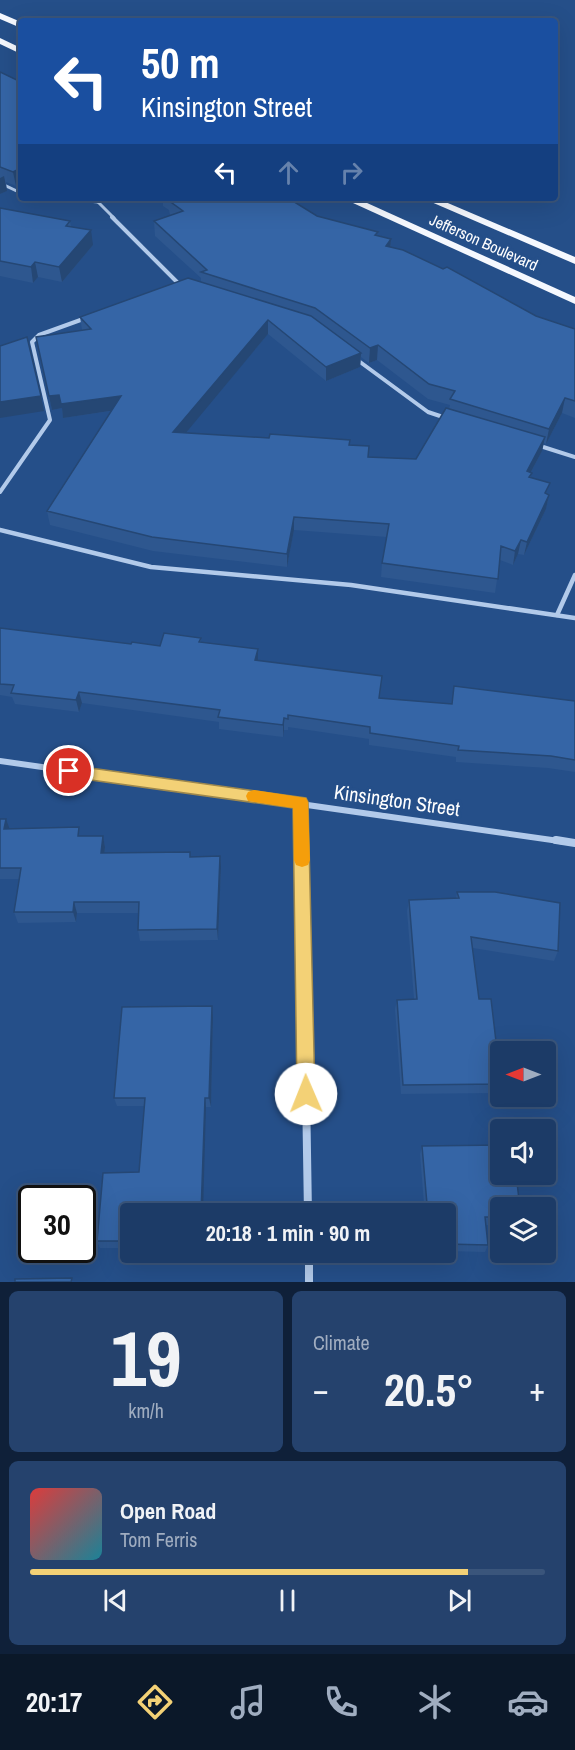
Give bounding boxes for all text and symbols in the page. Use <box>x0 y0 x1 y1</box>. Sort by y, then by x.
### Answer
text: 50 m <box>141 35 220 91</box>
icon: left <box>42 42 120 120</box>
text: Kinsington Street <box>141 89 312 125</box>
icon: left <box>209 156 242 189</box>
icon: ahead <box>272 156 305 189</box>
icon: right <box>335 156 368 189</box>
street label: Jefferson Boulevard <box>426 208 542 276</box>
pin <box>43 745 94 796</box>
icon: arrive <box>52 754 85 787</box>
street label: Kinsington Street <box>332 778 462 822</box>
north arrow <box>490 1041 556 1107</box>
map controls <box>490 1041 556 1263</box>
position arrow <box>274 1062 338 1126</box>
button: sound <box>490 1119 556 1185</box>
speed limit sign: 30 <box>18 1185 96 1263</box>
button: layers <box>490 1197 556 1263</box>
text: 20:18 · 1 min · 90 m <box>206 1218 370 1248</box>
text: 19 <box>110 1305 182 1410</box>
text: Climate <box>313 1329 370 1356</box>
text: 20.5° <box>384 1359 474 1420</box>
text: − <box>313 1367 329 1411</box>
text: + <box>529 1367 545 1411</box>
text: km/h <box>128 1397 164 1424</box>
text: Open Road <box>120 1496 216 1526</box>
text: Tom Ferris <box>120 1526 198 1553</box>
icon: previous <box>99 1584 132 1617</box>
icon: pause <box>271 1584 304 1617</box>
icon: next <box>443 1584 476 1617</box>
icon: directions <box>134 1681 176 1723</box>
icon: music <box>227 1681 269 1723</box>
icon: phone <box>320 1681 362 1723</box>
icon: climate <box>414 1681 456 1723</box>
icon: car <box>507 1681 549 1723</box>
text: 20:17 <box>26 1684 82 1720</box>

